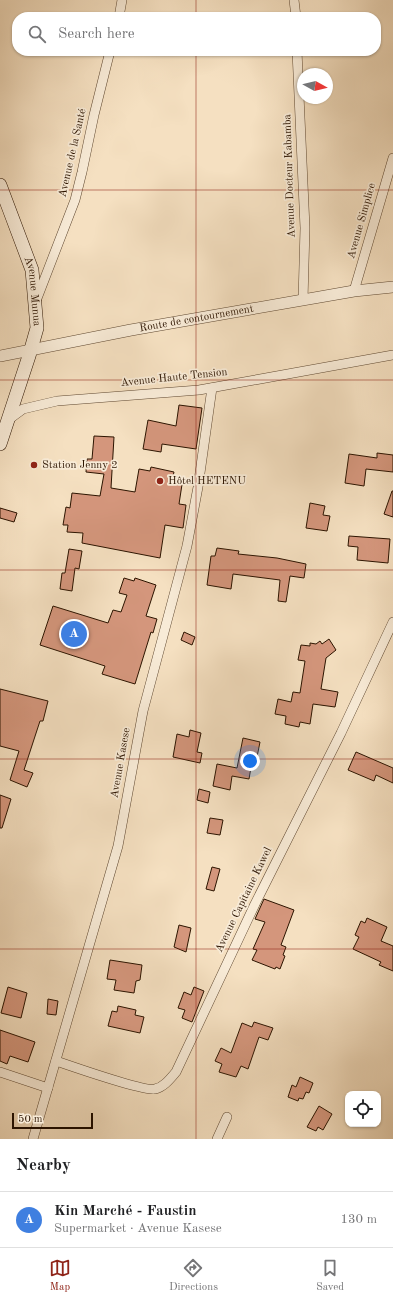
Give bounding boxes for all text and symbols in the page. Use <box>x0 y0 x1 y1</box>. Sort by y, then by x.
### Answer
search box <box>12 12 381 56</box>
icon: search <box>26 23 48 45</box>
text: Search here <box>58 27 135 42</box>
north arrow <box>297 68 333 104</box>
street label: Avenue de la Santé <box>57 108 89 198</box>
street label: Avenue Docteur Kabamba <box>282 113 298 238</box>
street label: Avenue Simplice <box>346 182 378 260</box>
street label: Avenue Munua <box>22 255 42 327</box>
street label: Route de contournement <box>139 303 255 334</box>
street label: Avenue Haute Tension <box>120 367 228 389</box>
marker: Station Jenny 2 <box>29 460 39 470</box>
place label: Station Jenny 2 <box>42 460 118 471</box>
marker: Hôtel HETENU <box>155 476 165 486</box>
place label: Hôtel HETENU <box>168 476 246 487</box>
pin: A <box>61 619 87 649</box>
street label: Avenue Kasese <box>109 727 133 799</box>
your location <box>240 751 260 771</box>
street label: Avenue Capitaine Kawel <box>214 846 274 954</box>
map controls <box>345 1091 381 1127</box>
button: locate <box>345 1091 381 1127</box>
scale bar <box>12 1111 93 1130</box>
text: 50 m <box>18 1114 43 1125</box>
text: Nearby <box>16 1157 71 1174</box>
text: Kin Marché - Faustin <box>54 1204 197 1219</box>
text: A <box>24 1213 34 1226</box>
text: 130 m <box>340 1213 377 1226</box>
text: Supermarket · Avenue Kasese <box>54 1222 222 1235</box>
tab: Map <box>49 1257 71 1295</box>
tab: Directions <box>169 1257 218 1295</box>
tab: Saved <box>316 1257 344 1295</box>

